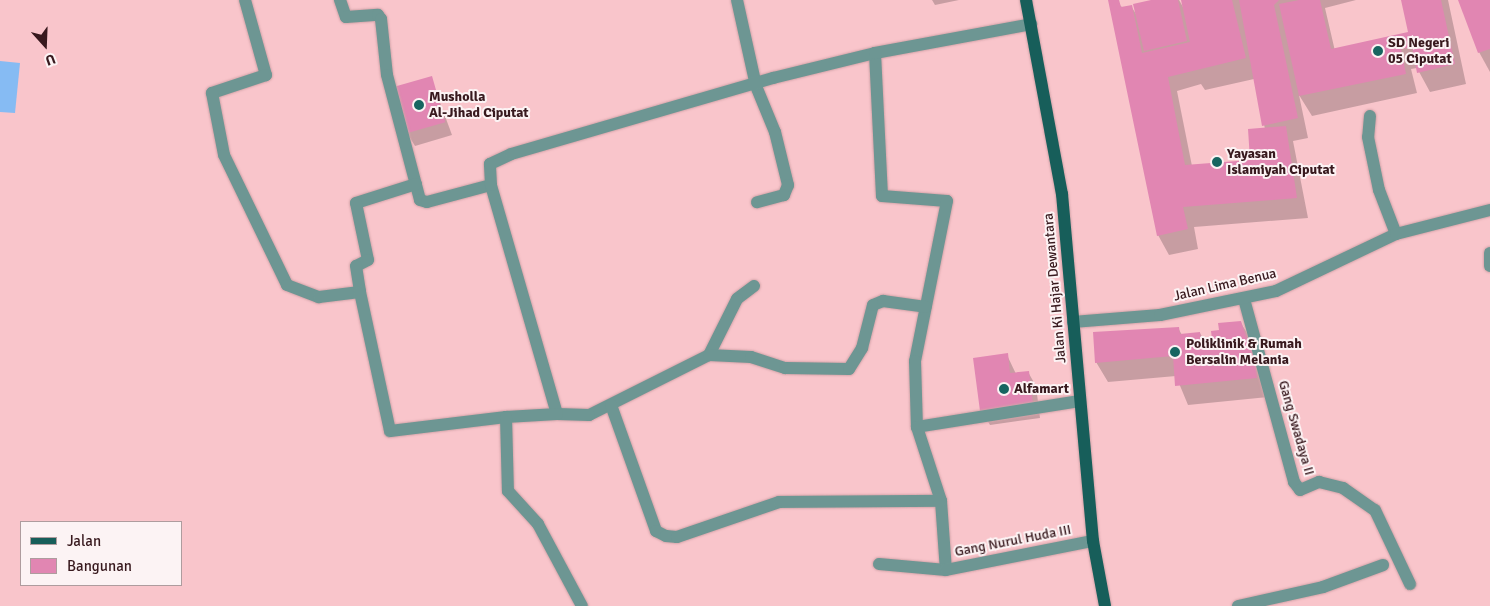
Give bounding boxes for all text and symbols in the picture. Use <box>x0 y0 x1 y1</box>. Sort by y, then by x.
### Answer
north arrow <box>20 20 70 70</box>
place label: SD Negeri 05 Ciputat <box>1388 35 1452 68</box>
marker: SD Negeri 05 Ciputat <box>1372 45 1384 57</box>
text: U <box>43 50 58 69</box>
place label: Musholla Al-Jihad Ciputat <box>429 89 529 121</box>
marker: Musholla Al-Jihad Ciputat <box>413 99 425 111</box>
place label: Yayasan Islamiyah Ciputat <box>1227 146 1335 178</box>
marker: Yayasan Islamiyah Ciputat <box>1211 156 1223 168</box>
street label: Jalan Ki Hajar Dewantara <box>1040 212 1070 364</box>
street label: Jalan Lima Benua <box>1172 265 1278 305</box>
place label: Poliklinik & Rumah Bersalin Melania <box>1186 336 1302 368</box>
marker: Poliklinik & Rumah Bersalin Melania <box>1168 345 1182 359</box>
street label: Gang Swadaya II <box>1274 379 1318 477</box>
place label: Alfamart <box>1014 381 1069 397</box>
marker: Alfamart <box>998 383 1010 395</box>
legend <box>20 521 182 586</box>
street label: Gang Nurul Huda III <box>953 521 1073 561</box>
text: Jalan <box>67 532 101 550</box>
text: Bangunan <box>67 557 132 575</box>

